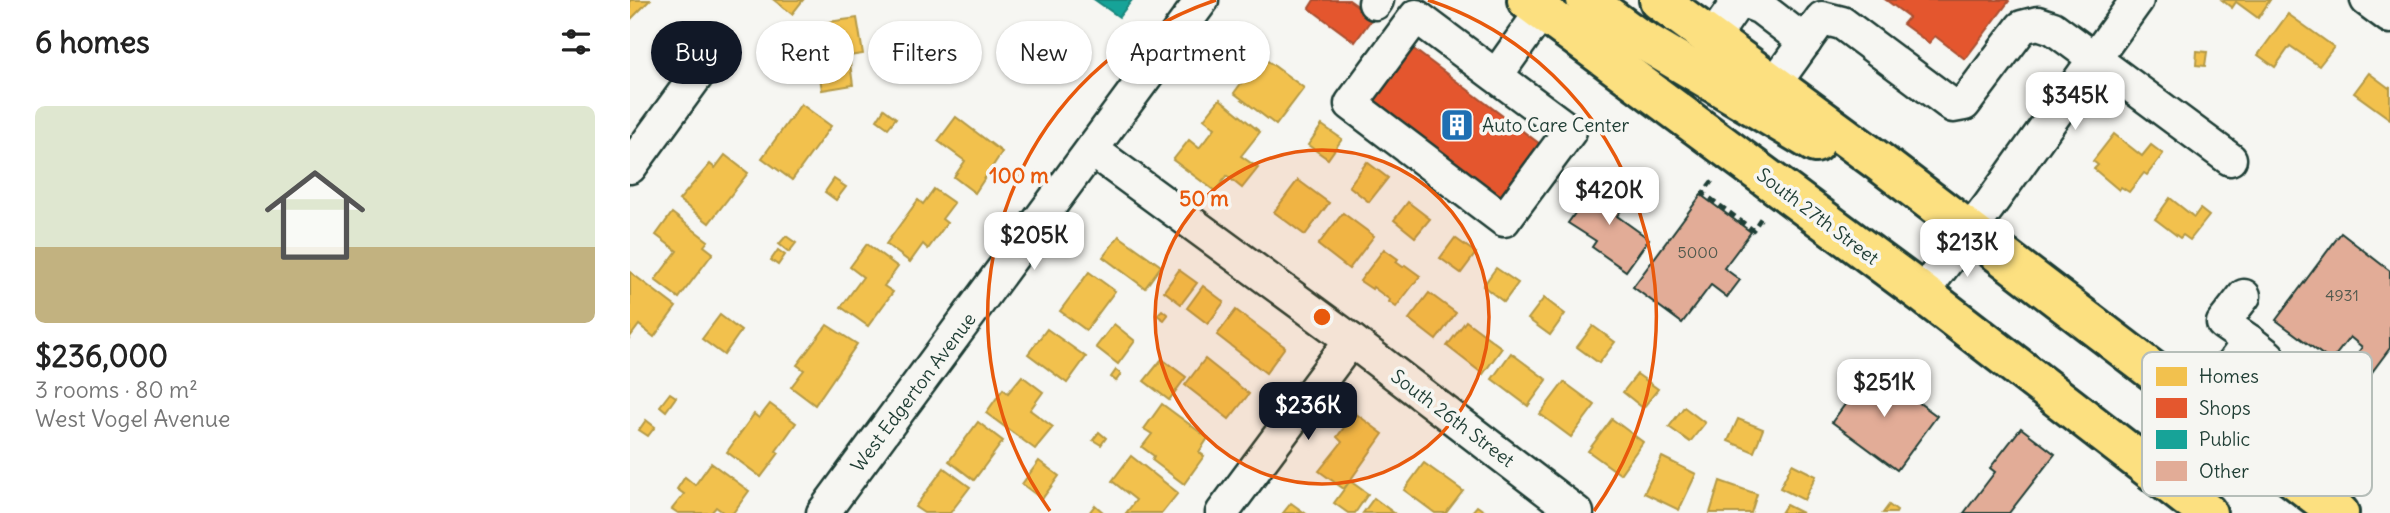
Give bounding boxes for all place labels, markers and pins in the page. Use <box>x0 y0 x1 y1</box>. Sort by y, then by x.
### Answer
pin: $345K <box>2026 72 2124 132</box>
building icon: Auto Care Center <box>1438 106 1476 144</box>
place label: Auto Care Center <box>1482 113 1630 137</box>
pin: $420K <box>1560 168 1658 227</box>
pin: $205K <box>985 212 1083 272</box>
pin: $213K <box>1918 219 2016 279</box>
centre of rings <box>1310 305 1334 329</box>
pin: $251K <box>1835 360 1933 419</box>
pin: $236K <box>1259 382 1357 442</box>

